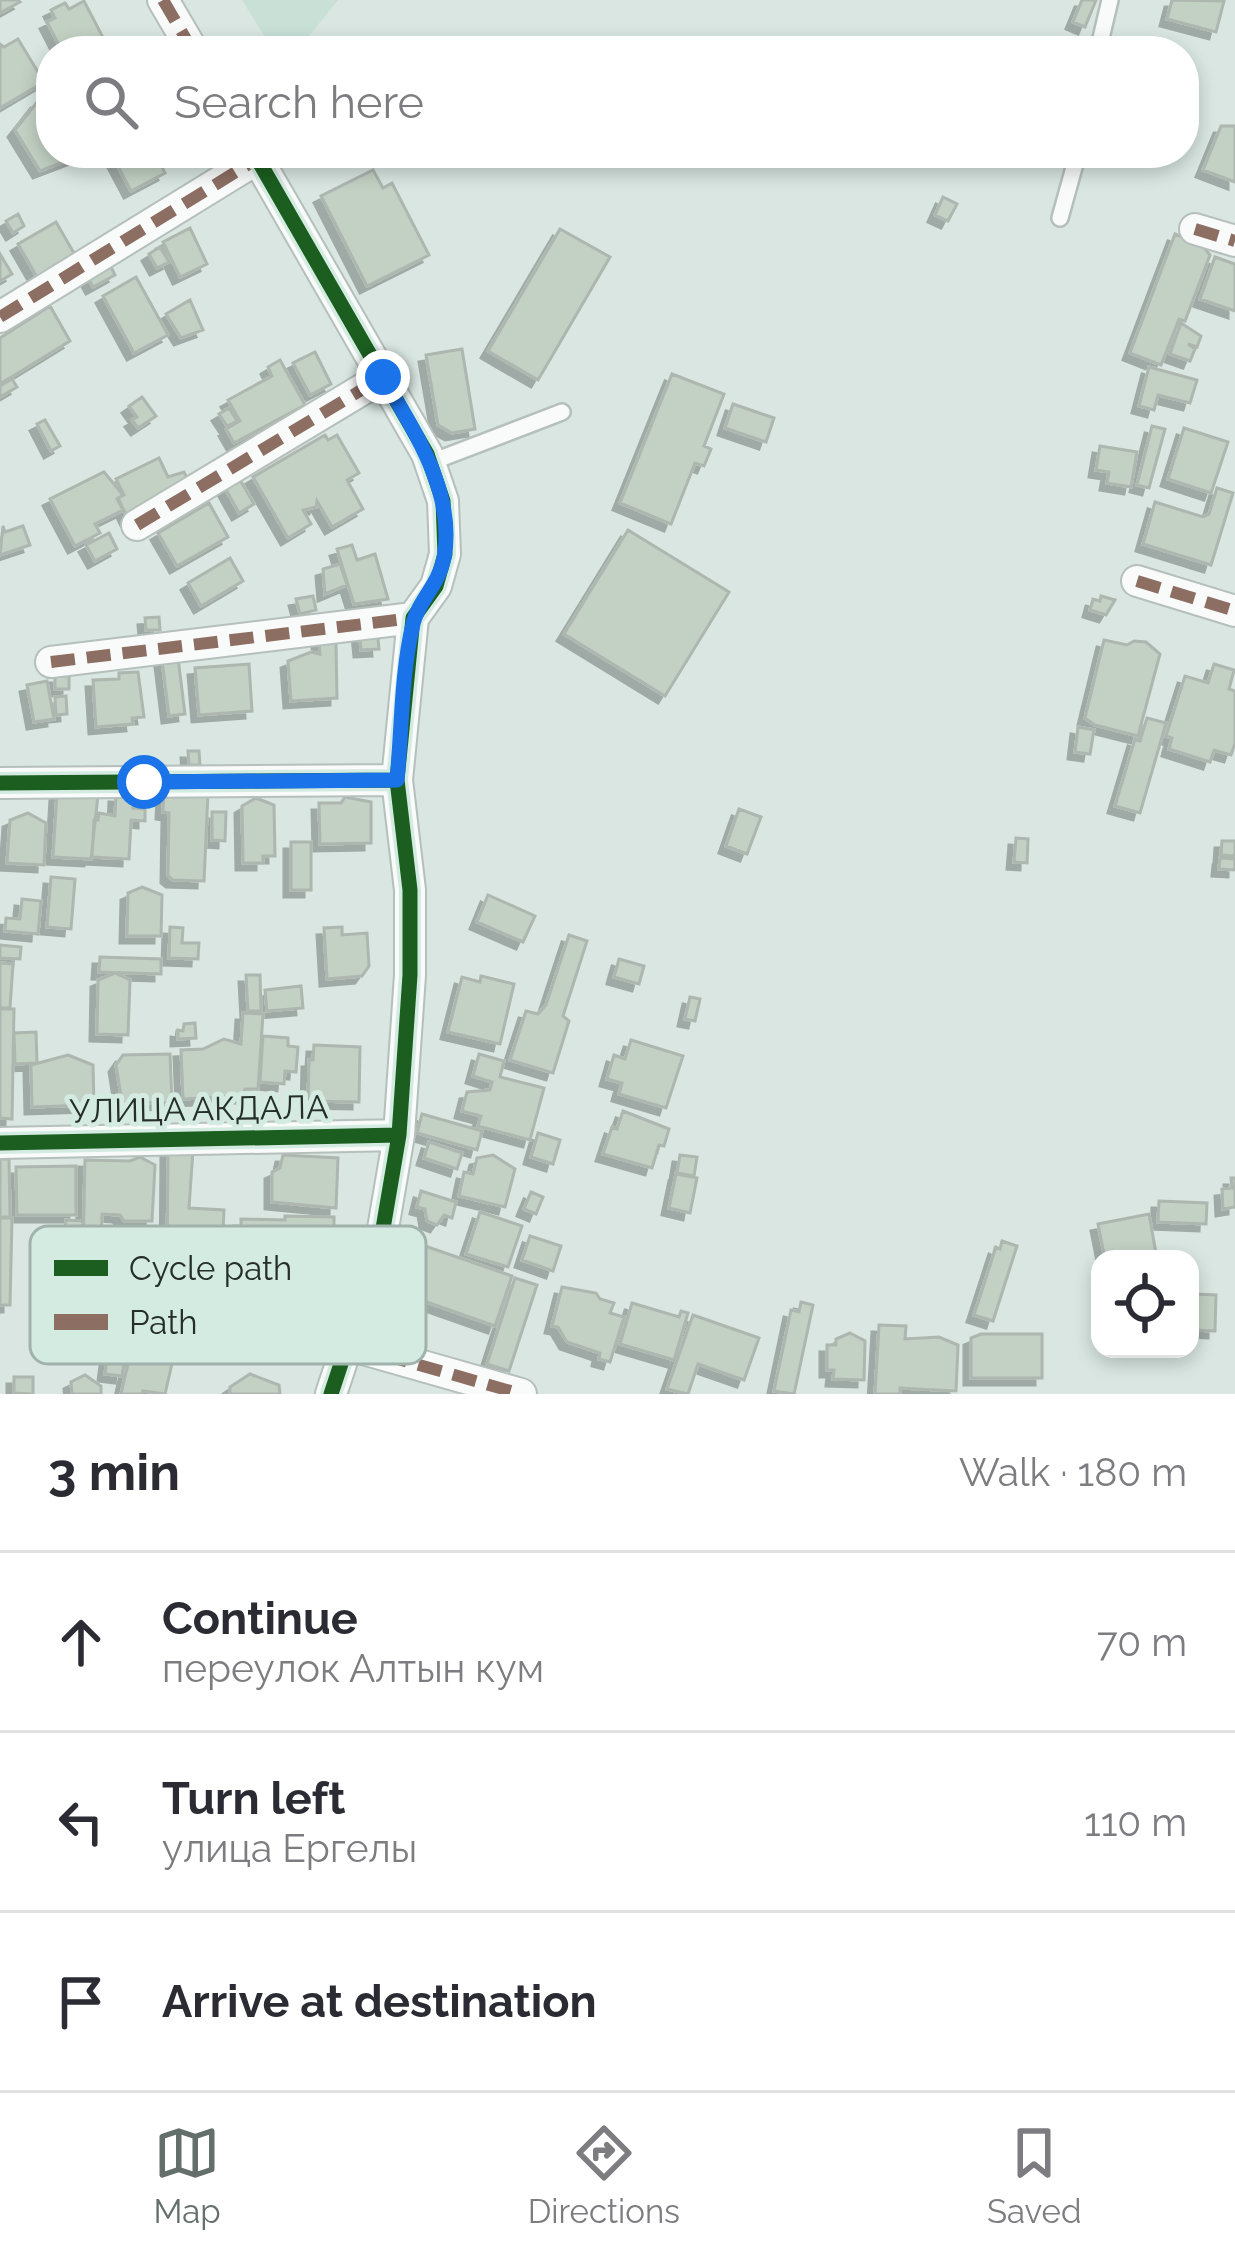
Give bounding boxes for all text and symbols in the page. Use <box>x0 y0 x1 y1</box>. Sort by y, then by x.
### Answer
search box <box>36 36 1199 168</box>
icon: search <box>78 69 144 135</box>
text: Search here <box>174 76 424 129</box>
route end <box>356 350 410 404</box>
route start <box>117 755 171 809</box>
street label: УЛИЦА АКДАЛА <box>69 1087 329 1131</box>
legend <box>30 1226 426 1364</box>
text: Cycle path <box>129 1249 292 1288</box>
map controls <box>1091 1250 1199 1358</box>
button: locate <box>1091 1250 1199 1358</box>
text: Path <box>129 1303 198 1342</box>
text: 3 min <box>48 1442 180 1502</box>
text: Walk · 180 m <box>959 1449 1187 1495</box>
text: Continue <box>162 1592 358 1645</box>
icon: ahead <box>48 1609 114 1675</box>
text: 70 m <box>1097 1619 1187 1665</box>
text: переулок Алтын кум <box>162 1645 544 1691</box>
text: Turn left <box>162 1772 345 1825</box>
icon: left <box>48 1789 114 1855</box>
text: 110 m <box>1084 1799 1187 1845</box>
text: улица Ергелы <box>162 1825 417 1871</box>
icon: arrive <box>48 1969 114 2035</box>
text: Arrive at destination <box>162 1975 597 2028</box>
tab: Map <box>154 2120 221 2231</box>
tab: Directions <box>528 2120 680 2231</box>
tab: Saved <box>987 2120 1081 2231</box>

